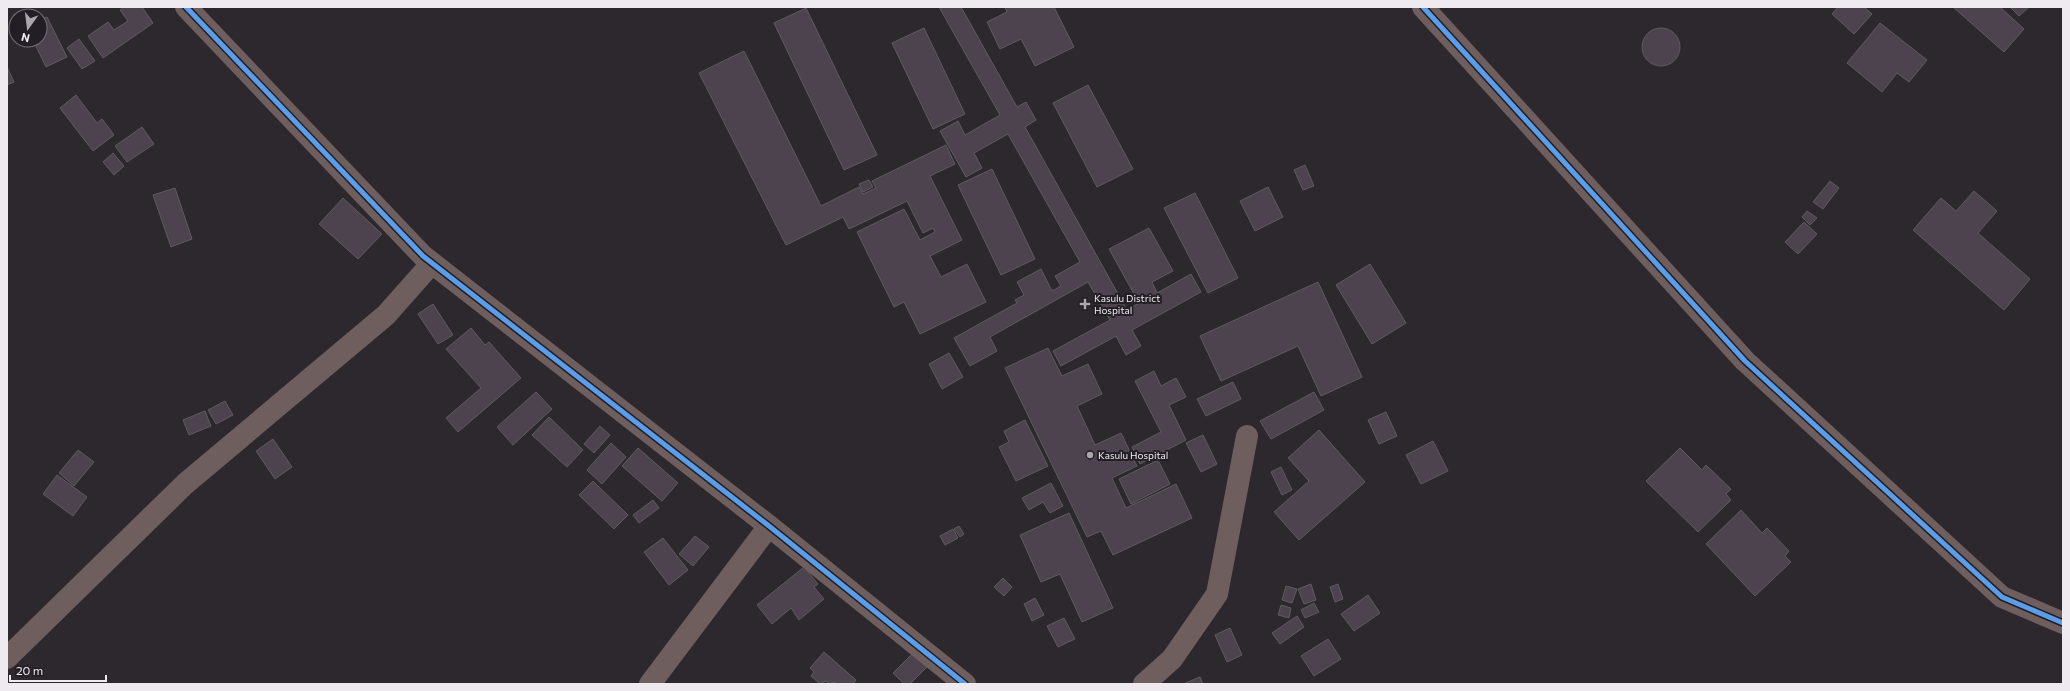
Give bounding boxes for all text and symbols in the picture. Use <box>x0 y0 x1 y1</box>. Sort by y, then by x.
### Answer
north arrow <box>8 8 48 48</box>
text: N <box>20 31 31 45</box>
place label: Kasulu District Hospital <box>1094 292 1160 316</box>
marker: Kasulu District Hospital <box>1079 298 1091 310</box>
place label: Kasulu Hospital <box>1098 449 1168 461</box>
marker: Kasulu Hospital <box>1085 450 1095 460</box>
scale bar <box>10 657 106 683</box>
text: 20 m <box>16 663 43 677</box>

